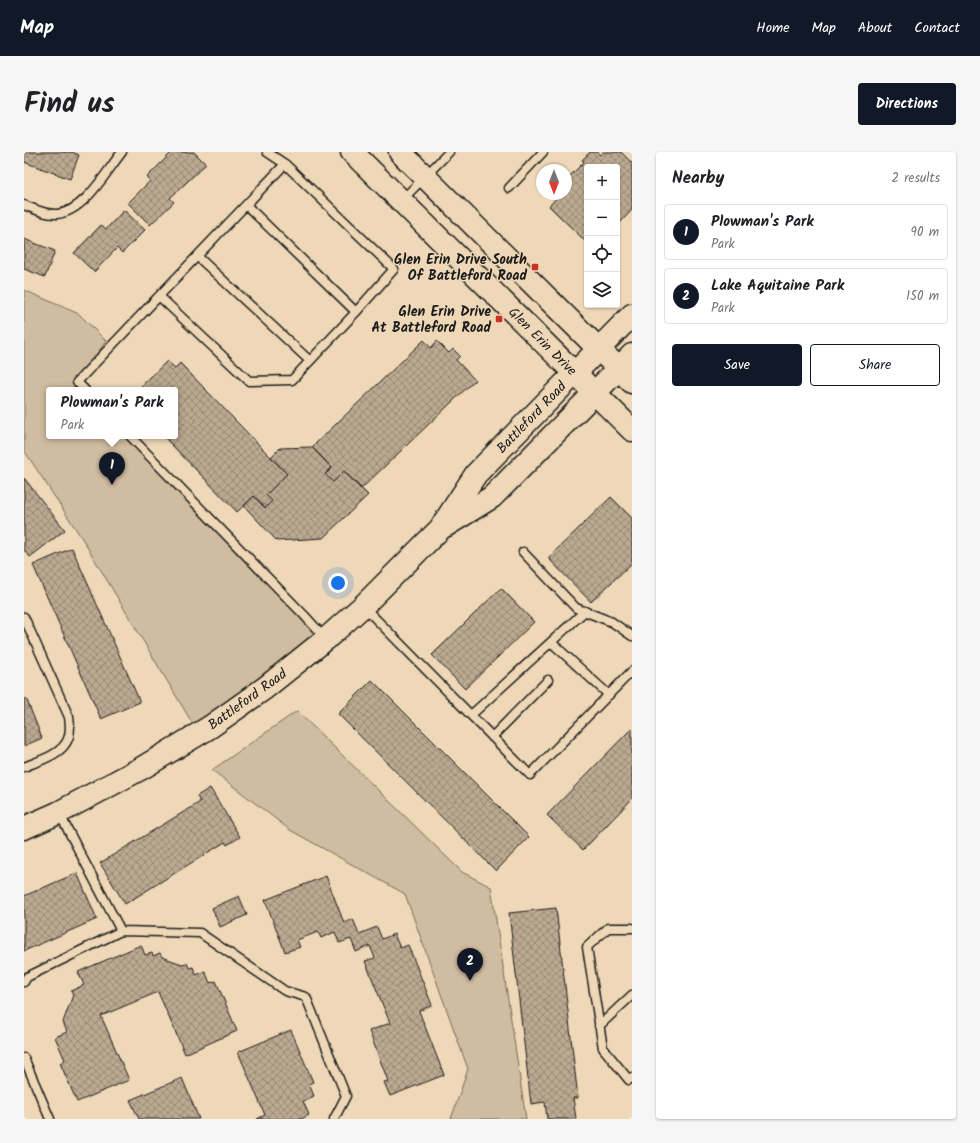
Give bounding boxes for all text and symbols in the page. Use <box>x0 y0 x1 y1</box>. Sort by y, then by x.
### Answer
text: Map <box>20 13 54 43</box>
text: Home <box>756 17 790 39</box>
text: Map <box>812 17 836 39</box>
text: About <box>858 17 892 39</box>
text: Contact <box>914 17 960 39</box>
text: Find us <box>24 82 115 127</box>
button: Directions <box>858 83 956 125</box>
north arrow <box>536 164 572 200</box>
map controls <box>584 164 620 308</box>
button: + <box>584 164 620 200</box>
text: Nearby <box>672 165 724 192</box>
text: 2 results <box>892 168 940 189</box>
button: − <box>584 200 620 236</box>
text: Plowman's Park <box>711 210 814 234</box>
text: 1 <box>684 222 688 243</box>
text: 90 m <box>911 222 939 243</box>
text: Park <box>711 234 735 255</box>
button: locate <box>584 236 620 272</box>
place label: Glen Erin Drive South Of Battleford Road <box>394 249 527 287</box>
marker: Glen Erin Drive South Of Battleford Road <box>530 262 540 272</box>
button: layers <box>584 272 620 308</box>
text: Lake Aquitaine Park <box>711 274 844 298</box>
text: 2 <box>682 286 690 307</box>
text: 150 m <box>906 286 939 307</box>
text: Park <box>711 298 735 319</box>
place label: Glen Erin Drive At Battleford Road <box>371 301 491 339</box>
street label: Glen Erin Drive <box>503 302 582 382</box>
marker: Glen Erin Drive At Battleford Road <box>494 314 504 324</box>
button: Save <box>672 344 802 386</box>
button: Share <box>810 344 940 386</box>
street label: Battleford Road <box>492 376 573 459</box>
popup <box>46 387 178 439</box>
text: Plowman's Park <box>61 391 163 415</box>
text: Park <box>61 415 84 436</box>
pin: 1 <box>99 452 125 485</box>
your location <box>328 573 348 593</box>
street label: Battleford Road <box>204 663 292 736</box>
pin: 2 <box>457 948 483 981</box>

